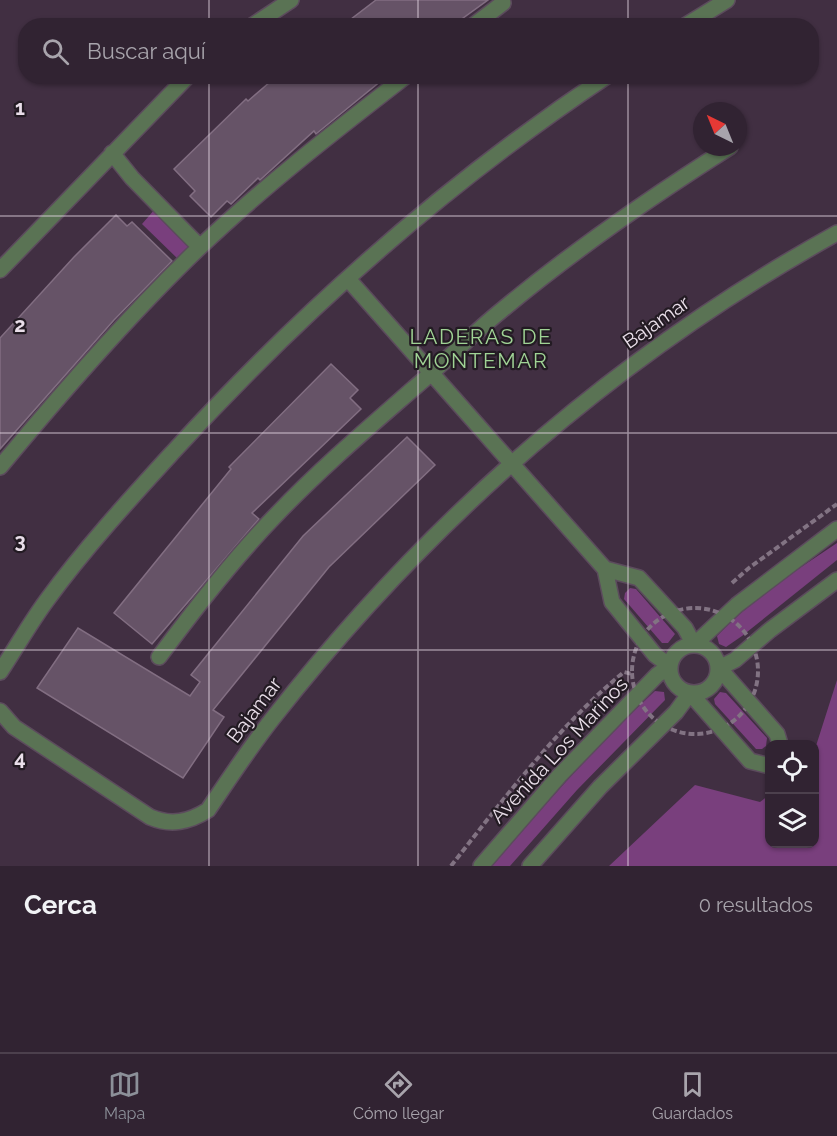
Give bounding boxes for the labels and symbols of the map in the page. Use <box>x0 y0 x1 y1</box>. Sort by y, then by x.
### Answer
text: 1 <box>15 96 25 120</box>
north arrow <box>693 102 747 156</box>
street label: Bajamar <box>618 290 694 354</box>
text: 2 <box>14 313 26 337</box>
district label: LADERAS DE MONTEMAR <box>410 324 552 373</box>
text: 3 <box>14 529 26 553</box>
street label: Bajamar <box>222 672 286 748</box>
street label: Avenida Los Marinos <box>485 672 633 828</box>
text: 4 <box>14 746 26 770</box>

